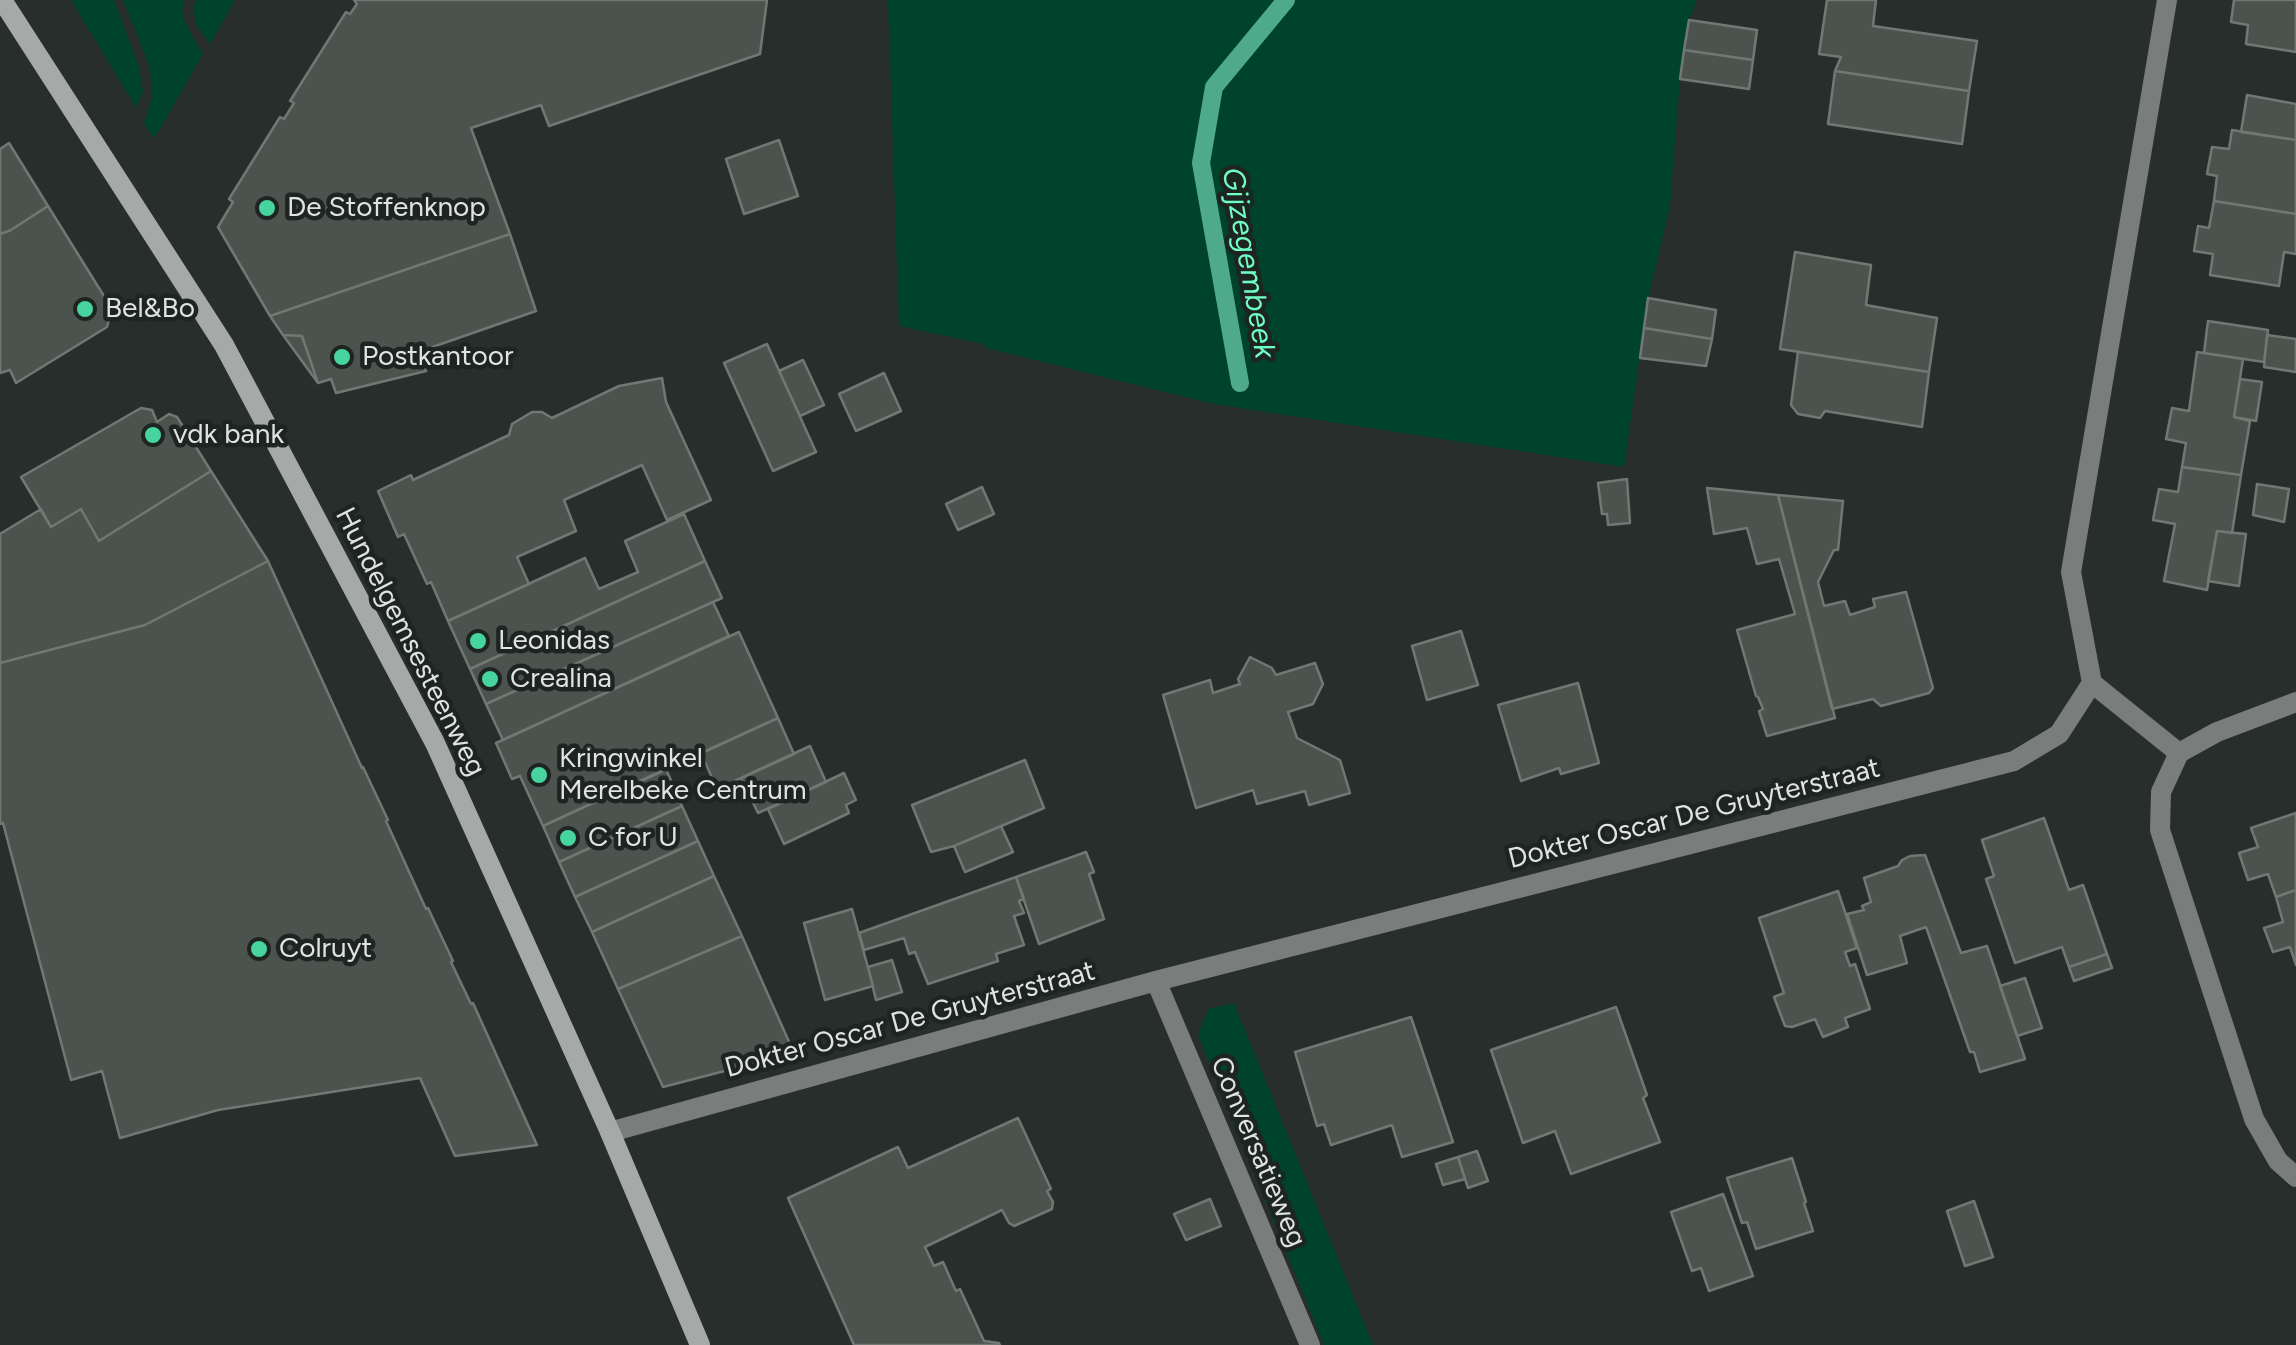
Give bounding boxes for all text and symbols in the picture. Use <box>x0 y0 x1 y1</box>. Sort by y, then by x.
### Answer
water label: Gijzegembeek <box>1214 165 1282 361</box>
place label: De Stoffenknop <box>287 191 486 225</box>
marker: De Stoffenknop <box>256 197 278 219</box>
place label: Bel&Bo <box>105 292 195 326</box>
marker: Bel&Bo <box>74 298 96 320</box>
place label: Postkantoor <box>362 340 513 374</box>
marker: Postkantoor <box>331 346 353 368</box>
place label: vdk bank <box>173 418 284 452</box>
marker: vdk bank <box>142 424 164 446</box>
street label: Hundelgemsesteenweg <box>328 502 492 782</box>
place label: Leonidas <box>498 624 610 658</box>
marker: Leonidas <box>467 630 489 652</box>
place label: Crealina <box>510 662 612 696</box>
marker: Crealina <box>479 668 501 690</box>
place label: Kringwinkel Merelbeke Centrum <box>559 742 807 808</box>
street label: Dokter Oscar De Gruyterstraat <box>1505 752 1883 876</box>
marker: Kringwinkel Merelbeke Centrum <box>528 764 550 786</box>
place label: C for U <box>588 821 678 855</box>
marker: C for U <box>557 827 579 849</box>
place label: Colruyt <box>279 932 372 966</box>
marker: Colruyt <box>248 938 270 960</box>
street label: Dokter Oscar De Gruyterstraat <box>721 954 1099 1086</box>
street label: Conversatieweg <box>1203 1052 1313 1252</box>

